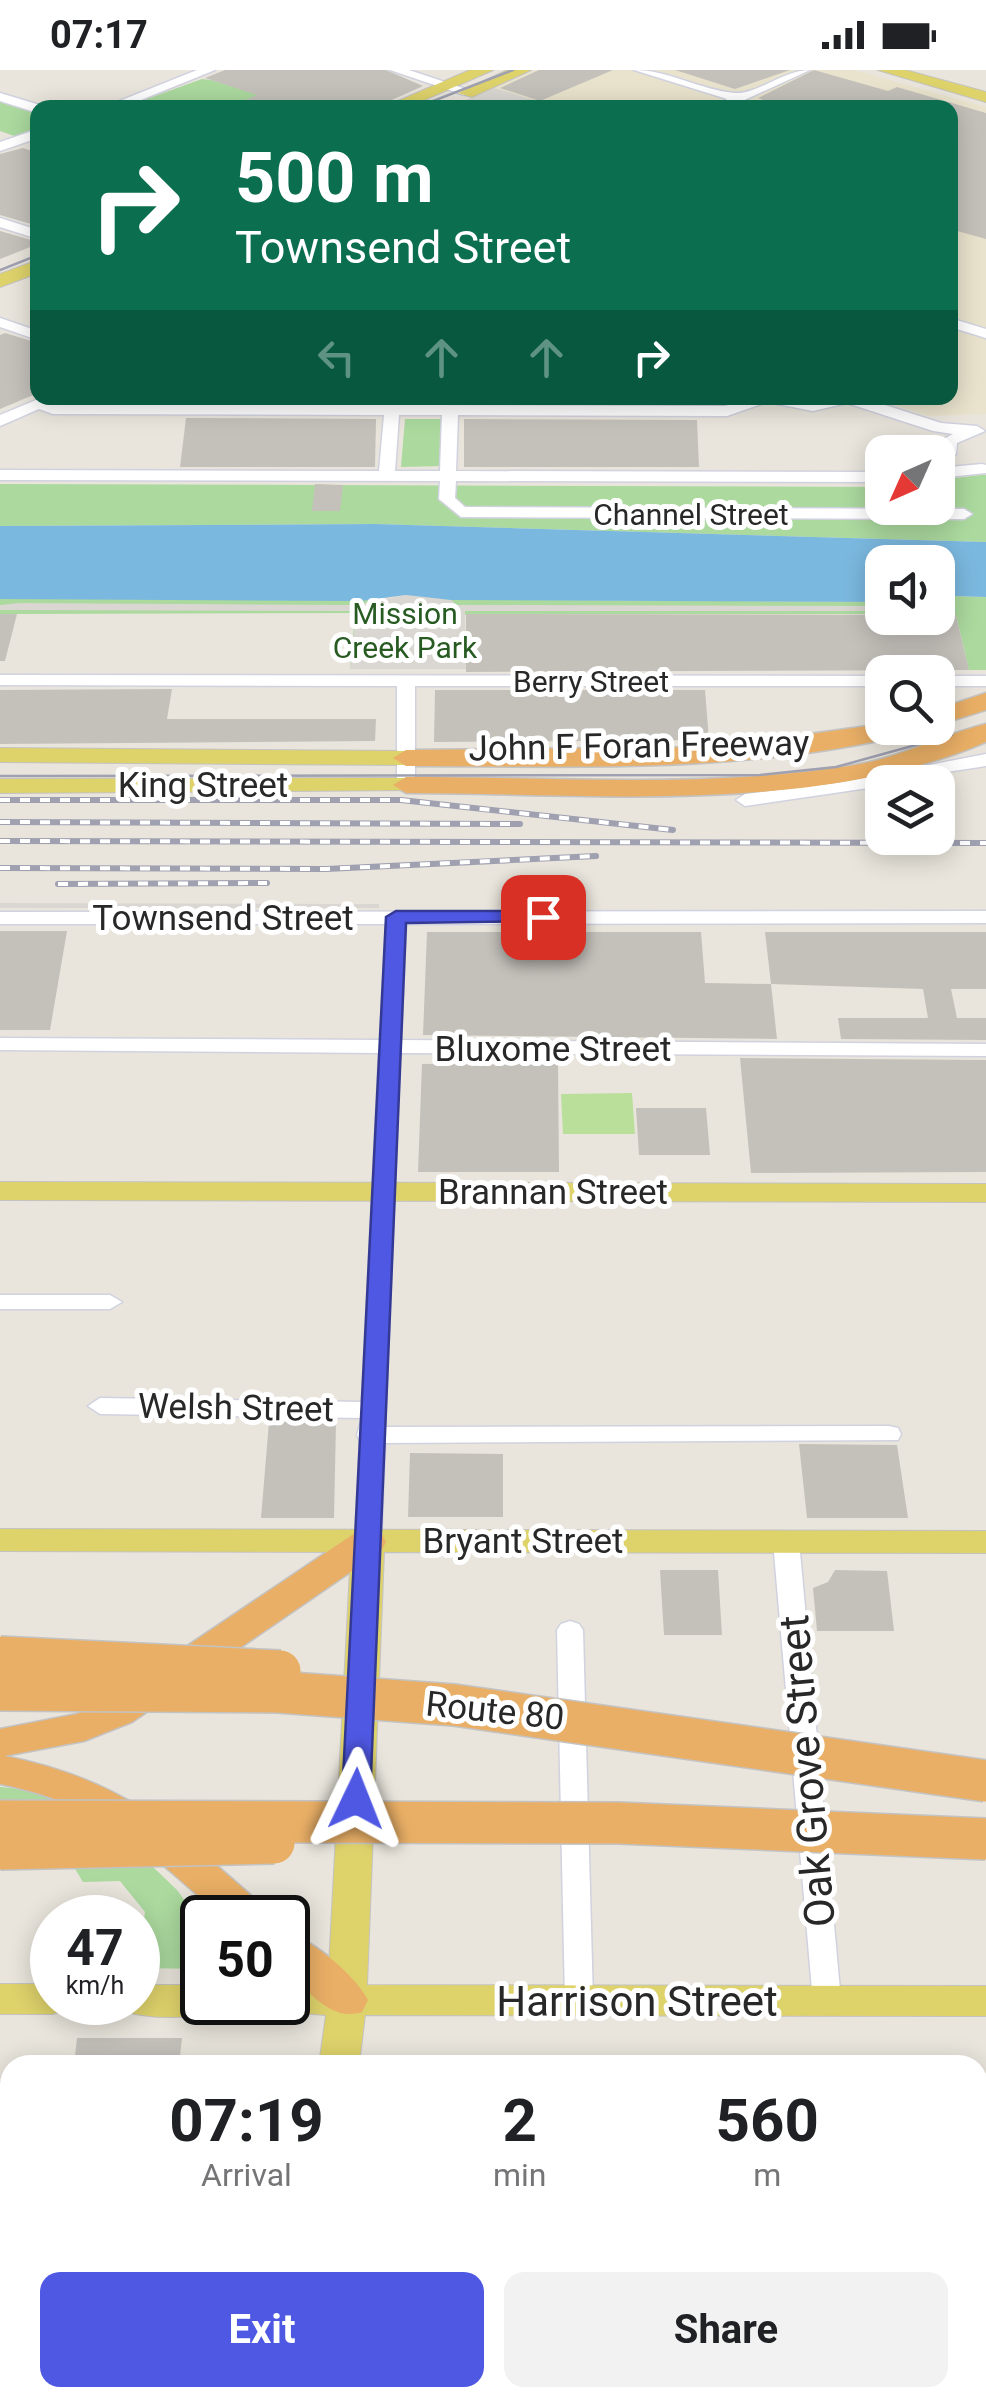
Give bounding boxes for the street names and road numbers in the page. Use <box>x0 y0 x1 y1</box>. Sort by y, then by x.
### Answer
street label: Channel Street <box>593 497 789 532</box>
street label: Berry Street <box>513 664 669 699</box>
street label: John F Foran Freeway <box>468 723 810 769</box>
street label: King Street <box>118 765 288 806</box>
street label: Townsend Street <box>92 898 354 939</box>
street label: Bluxome Street <box>435 1029 671 1070</box>
street label: Brannan Street <box>438 1172 668 1213</box>
street label: Welsh Street <box>138 1386 334 1430</box>
street label: Bryant Street <box>422 1521 624 1562</box>
street label: Oak Grove Street <box>769 1613 845 1929</box>
street label: Route 80 <box>424 1683 566 1739</box>
street label: Harrison Street <box>496 1977 778 2026</box>

